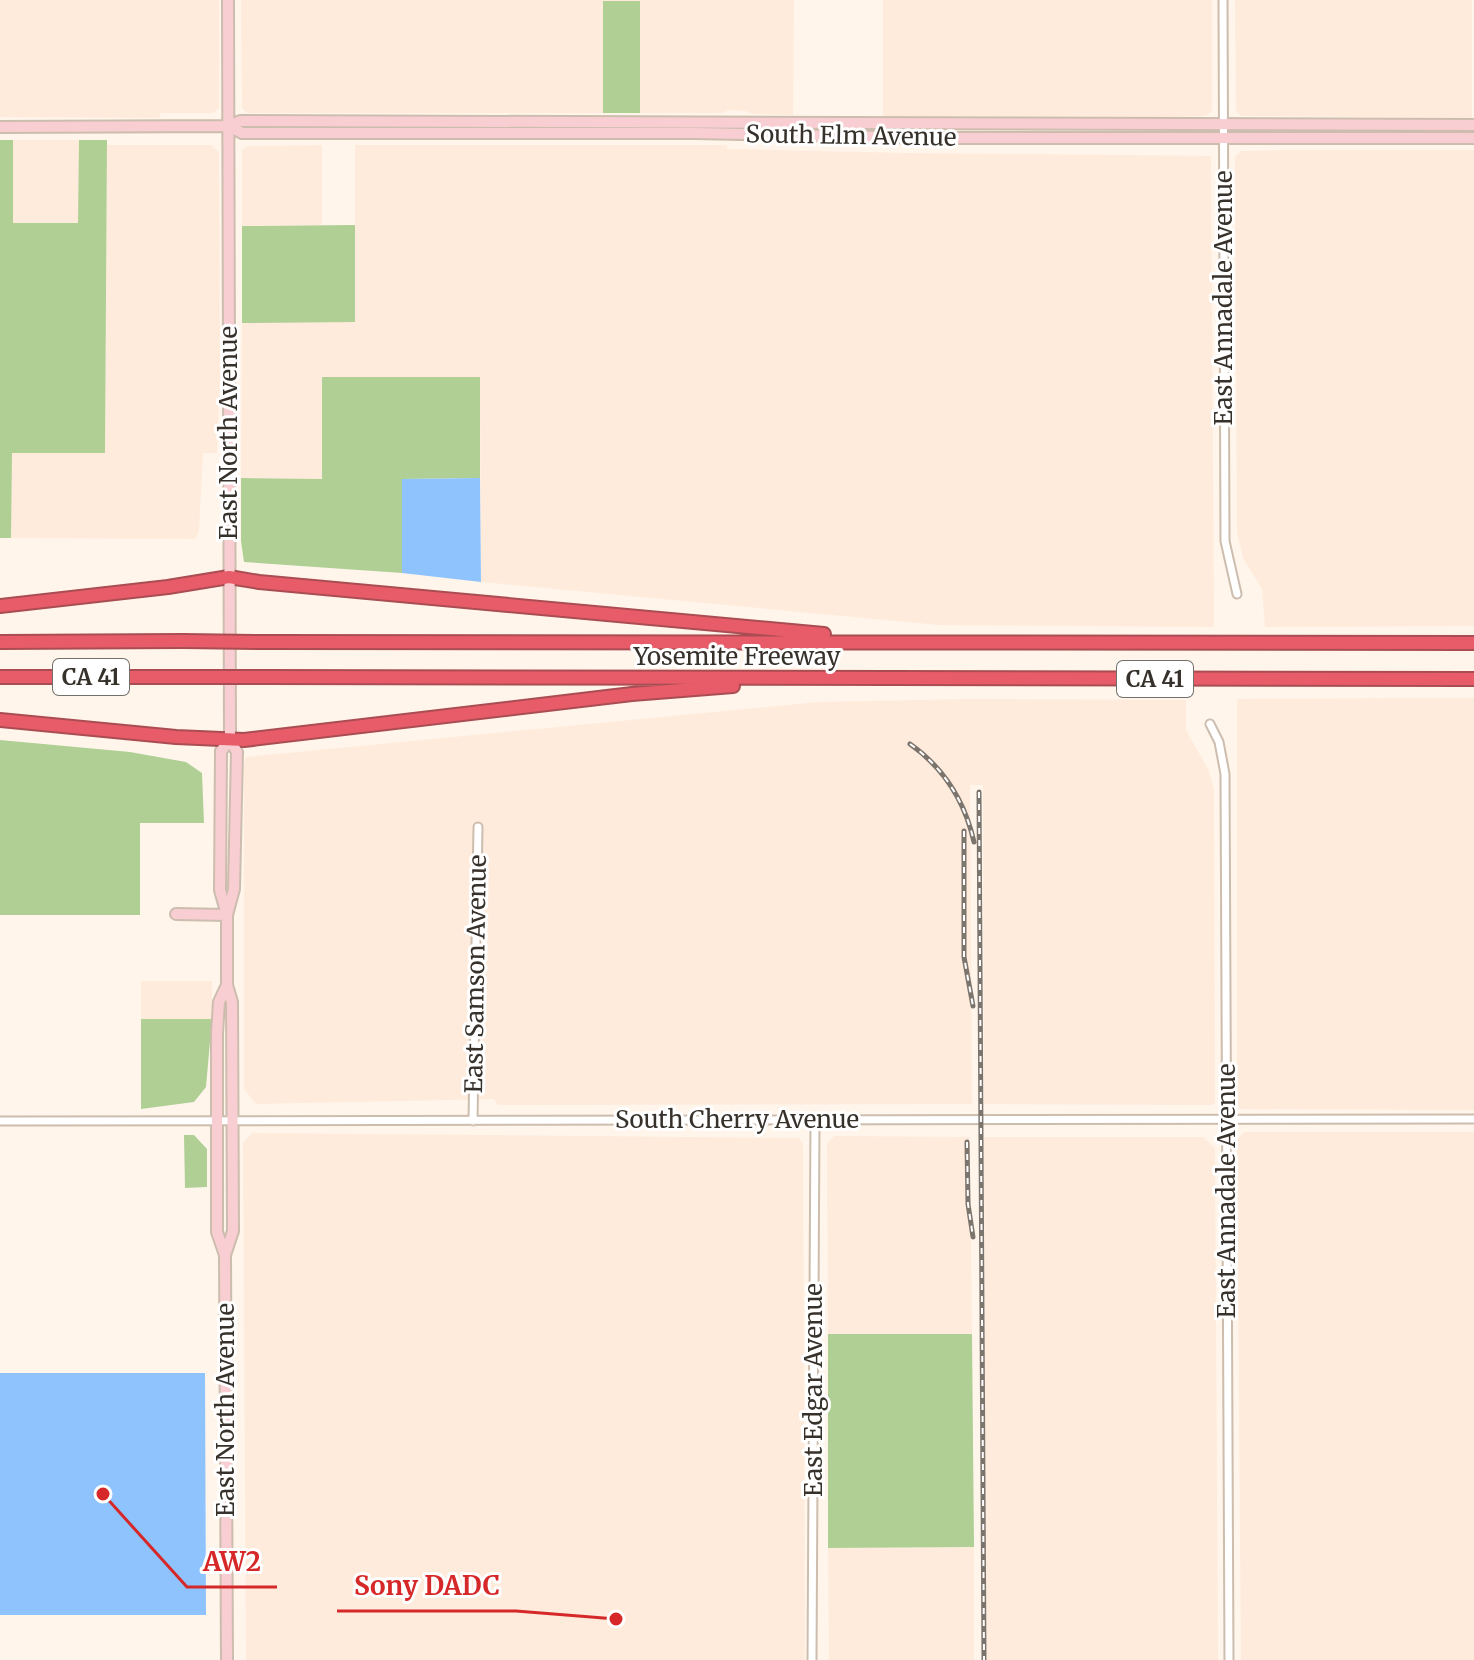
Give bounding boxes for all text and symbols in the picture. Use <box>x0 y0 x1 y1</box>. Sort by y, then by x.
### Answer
street label: South Elm Avenue <box>745 118 957 153</box>
street label: East Annadale Avenue <box>1208 170 1239 426</box>
street label: East North Avenue <box>213 326 244 540</box>
street label: Yosemite Freeway <box>633 641 840 672</box>
road number: CA 41 <box>53 659 129 695</box>
road number: CA 41 <box>1117 661 1193 697</box>
street label: East Samson Avenue <box>458 854 493 1094</box>
street label: East Annadale Avenue <box>1211 1063 1242 1319</box>
street label: South Cherry Avenue <box>615 1104 859 1135</box>
street label: East Edgar Avenue <box>798 1283 829 1497</box>
street label: East North Avenue <box>210 1303 241 1517</box>
callout: AW2 <box>187 1537 277 1587</box>
text: AW2 <box>202 1545 261 1578</box>
callout: Sony DADC <box>337 1561 516 1611</box>
text: Sony DADC <box>354 1569 500 1602</box>

